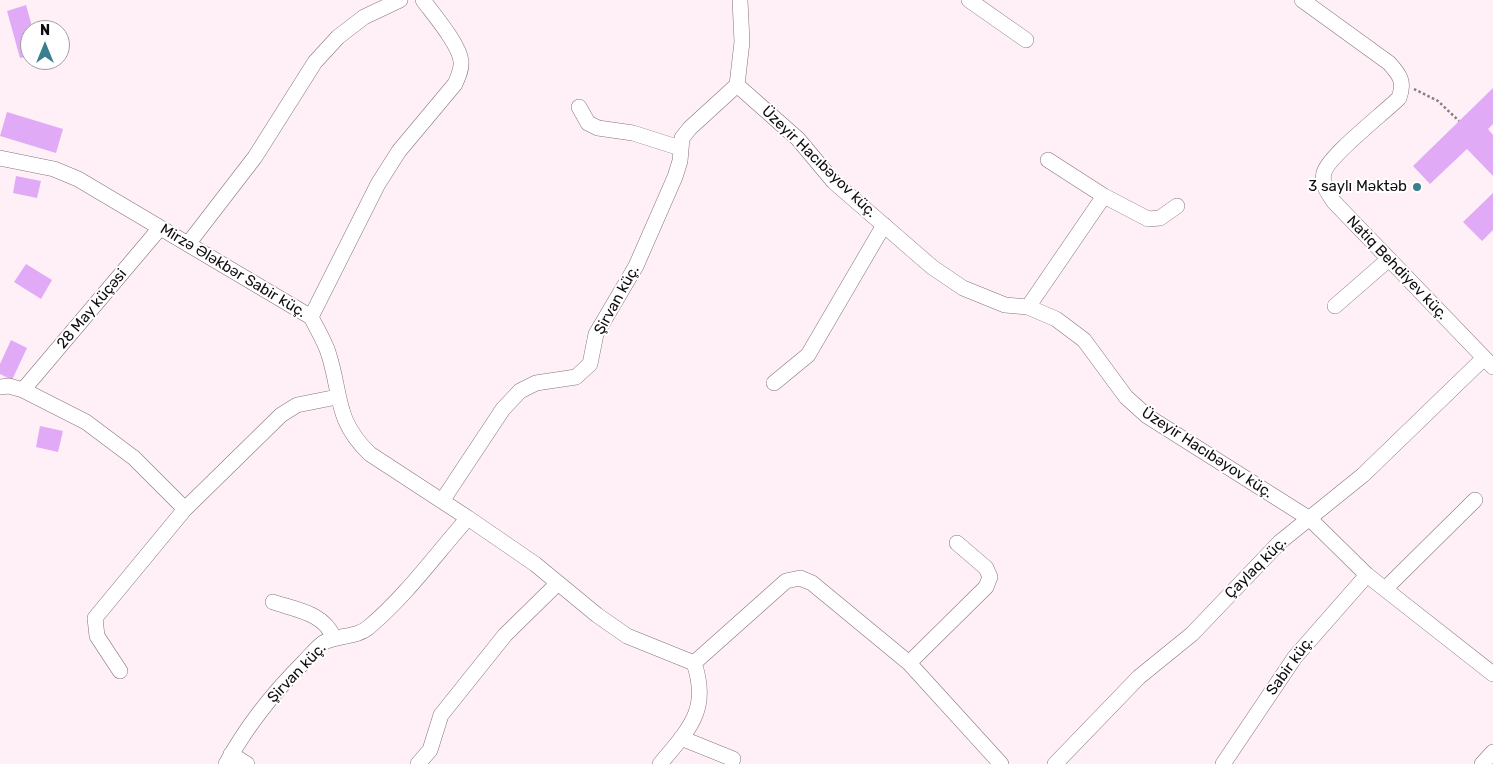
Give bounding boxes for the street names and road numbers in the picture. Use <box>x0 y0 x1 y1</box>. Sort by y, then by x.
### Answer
street label: Üzeyir Hacıbəyov küç. <box>758 102 880 222</box>
street label: Natiq Behdiyev küç. <box>1343 212 1451 324</box>
street label: Mirzə Ələkbər Sabir küç. <box>157 220 309 322</box>
street label: Şirvan küç. <box>591 262 643 338</box>
street label: 28 May küçəsi <box>53 265 131 353</box>
street label: Üzeyir Hacıbəyov küç. <box>1138 404 1276 502</box>
street label: Çaylaq küç. <box>1221 533 1291 603</box>
street label: Sabir küç. <box>1263 633 1317 699</box>
street label: Şirvan küç. <box>264 639 330 707</box>

